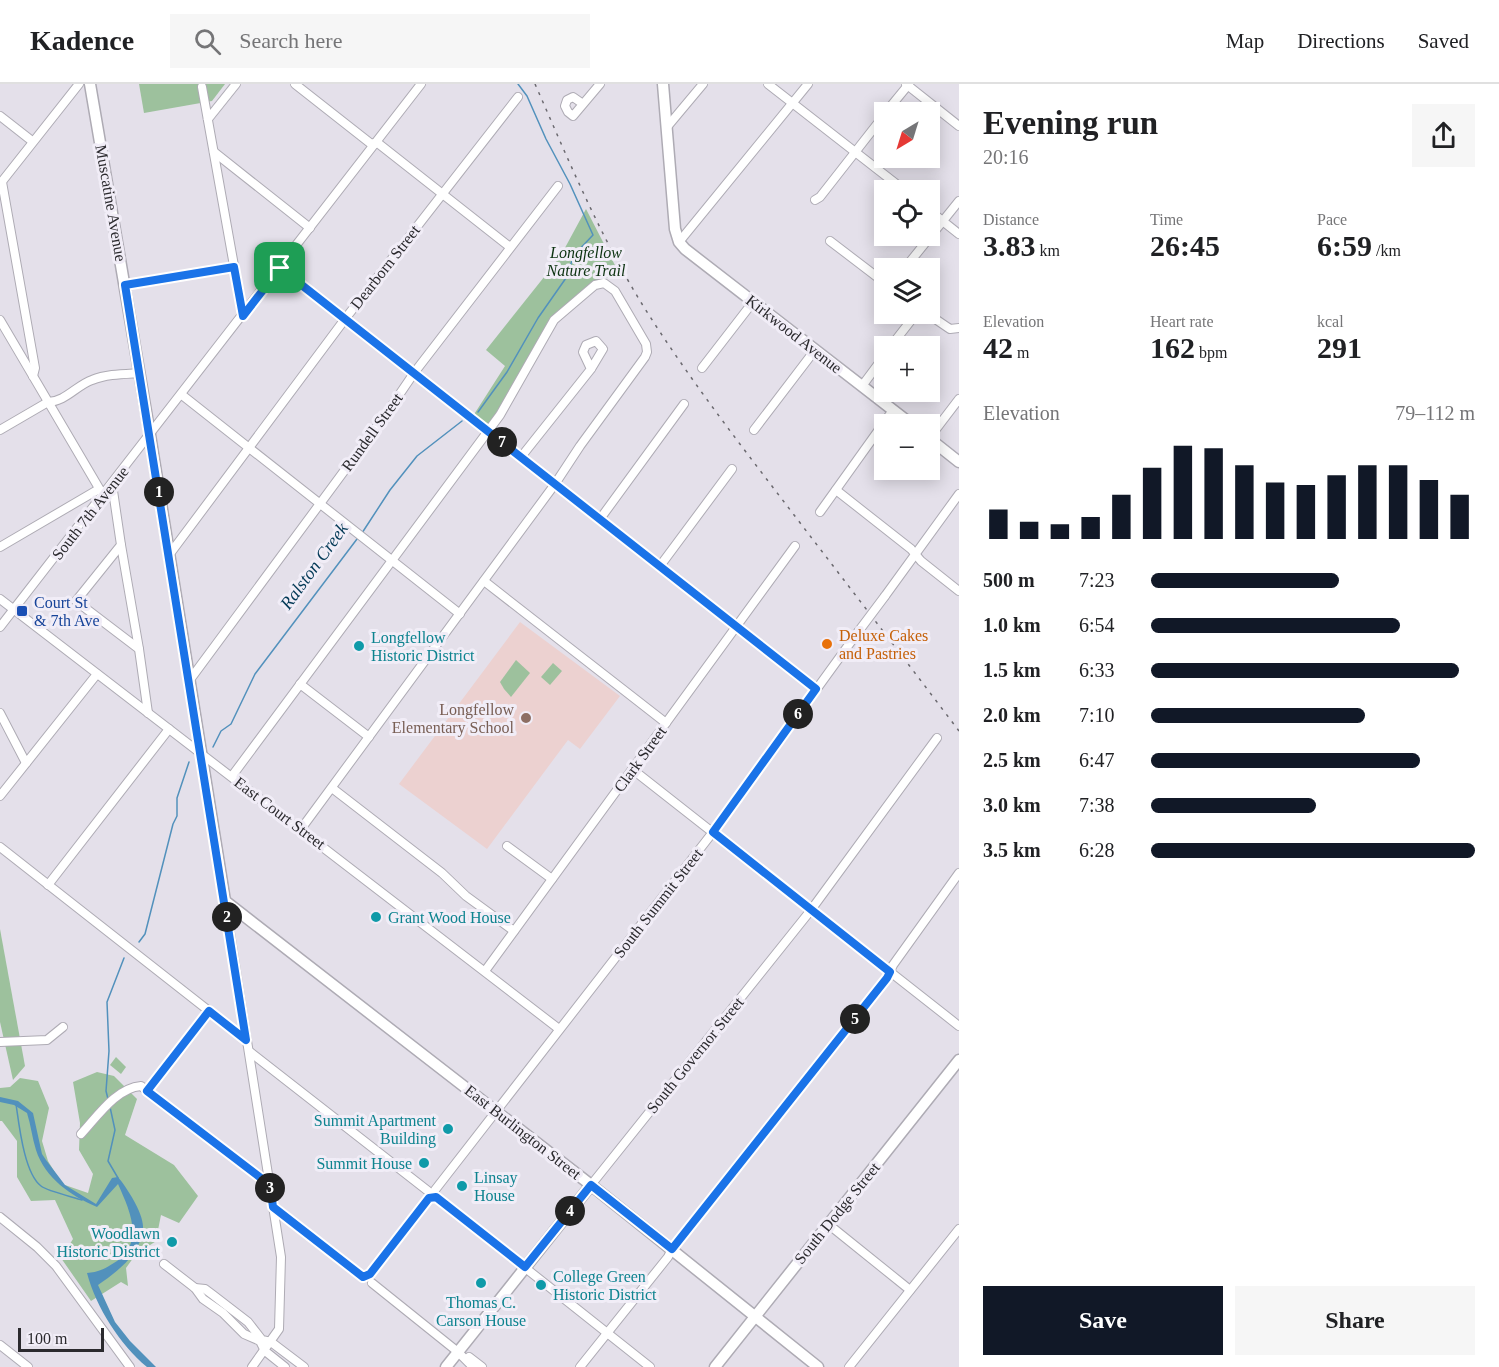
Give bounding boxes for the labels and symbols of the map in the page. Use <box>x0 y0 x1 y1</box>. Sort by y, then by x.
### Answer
north arrow <box>874 102 940 168</box>
street label: Muscatine Avenue <box>92 143 130 263</box>
street label: Dearborn Street <box>347 221 423 312</box>
pin <box>254 242 305 293</box>
park label: Longfellow Nature Trail <box>546 244 626 279</box>
street label: Kirkwood Avenue <box>743 291 845 377</box>
street label: Rundell Street <box>338 389 406 474</box>
pin: 7 <box>487 427 517 457</box>
street label: South 7th Avenue <box>48 463 132 563</box>
pin: 1 <box>144 477 174 507</box>
water label: Ralston Creek <box>275 518 353 614</box>
place label: Court St & 7th Ave <box>34 594 99 629</box>
marker: Court St & 7th Ave <box>15 604 29 618</box>
place label: Deluxe Cakes and Pastries <box>839 627 928 662</box>
place label: Longfellow Historic District <box>371 629 475 664</box>
marker: Deluxe Cakes and Pastries <box>820 637 834 651</box>
marker: Longfellow Historic District <box>352 639 366 653</box>
pin: 6 <box>783 699 813 729</box>
place label: Longfellow Elementary School <box>392 701 515 737</box>
marker: Longfellow Elementary School <box>519 711 533 725</box>
street label: Clark Street <box>611 722 670 795</box>
street label: East Court Street <box>231 773 329 853</box>
street label: South Summit Street <box>610 845 706 961</box>
pin: 2 <box>212 902 242 932</box>
place label: Grant Wood House <box>388 909 511 926</box>
marker: Grant Wood House <box>369 910 383 924</box>
street label: South Governor Street <box>643 993 747 1116</box>
pin: 5 <box>840 1004 870 1034</box>
street label: East Burlington Street <box>461 1082 585 1184</box>
place label: Summit Apartment Building <box>314 1112 437 1148</box>
marker: Summit Apartment Building <box>441 1122 455 1136</box>
place label: Summit House <box>316 1155 412 1172</box>
marker: Summit House <box>417 1156 431 1170</box>
street label: South Dodge Street <box>791 1159 884 1268</box>
place label: Linsay House <box>474 1169 518 1204</box>
pin: 3 <box>255 1173 285 1203</box>
marker: Linsay House <box>455 1179 469 1193</box>
pin: 4 <box>555 1196 585 1226</box>
place label: Woodlawn Historic District <box>56 1225 161 1260</box>
marker: Woodlawn Historic District <box>165 1235 179 1249</box>
place label: College Green Historic District <box>553 1268 657 1303</box>
marker: Thomas C. Carson House <box>474 1276 488 1290</box>
marker: College Green Historic District <box>534 1278 548 1292</box>
place label: Thomas C. Carson House <box>436 1294 526 1329</box>
scale bar <box>18 1325 104 1352</box>

